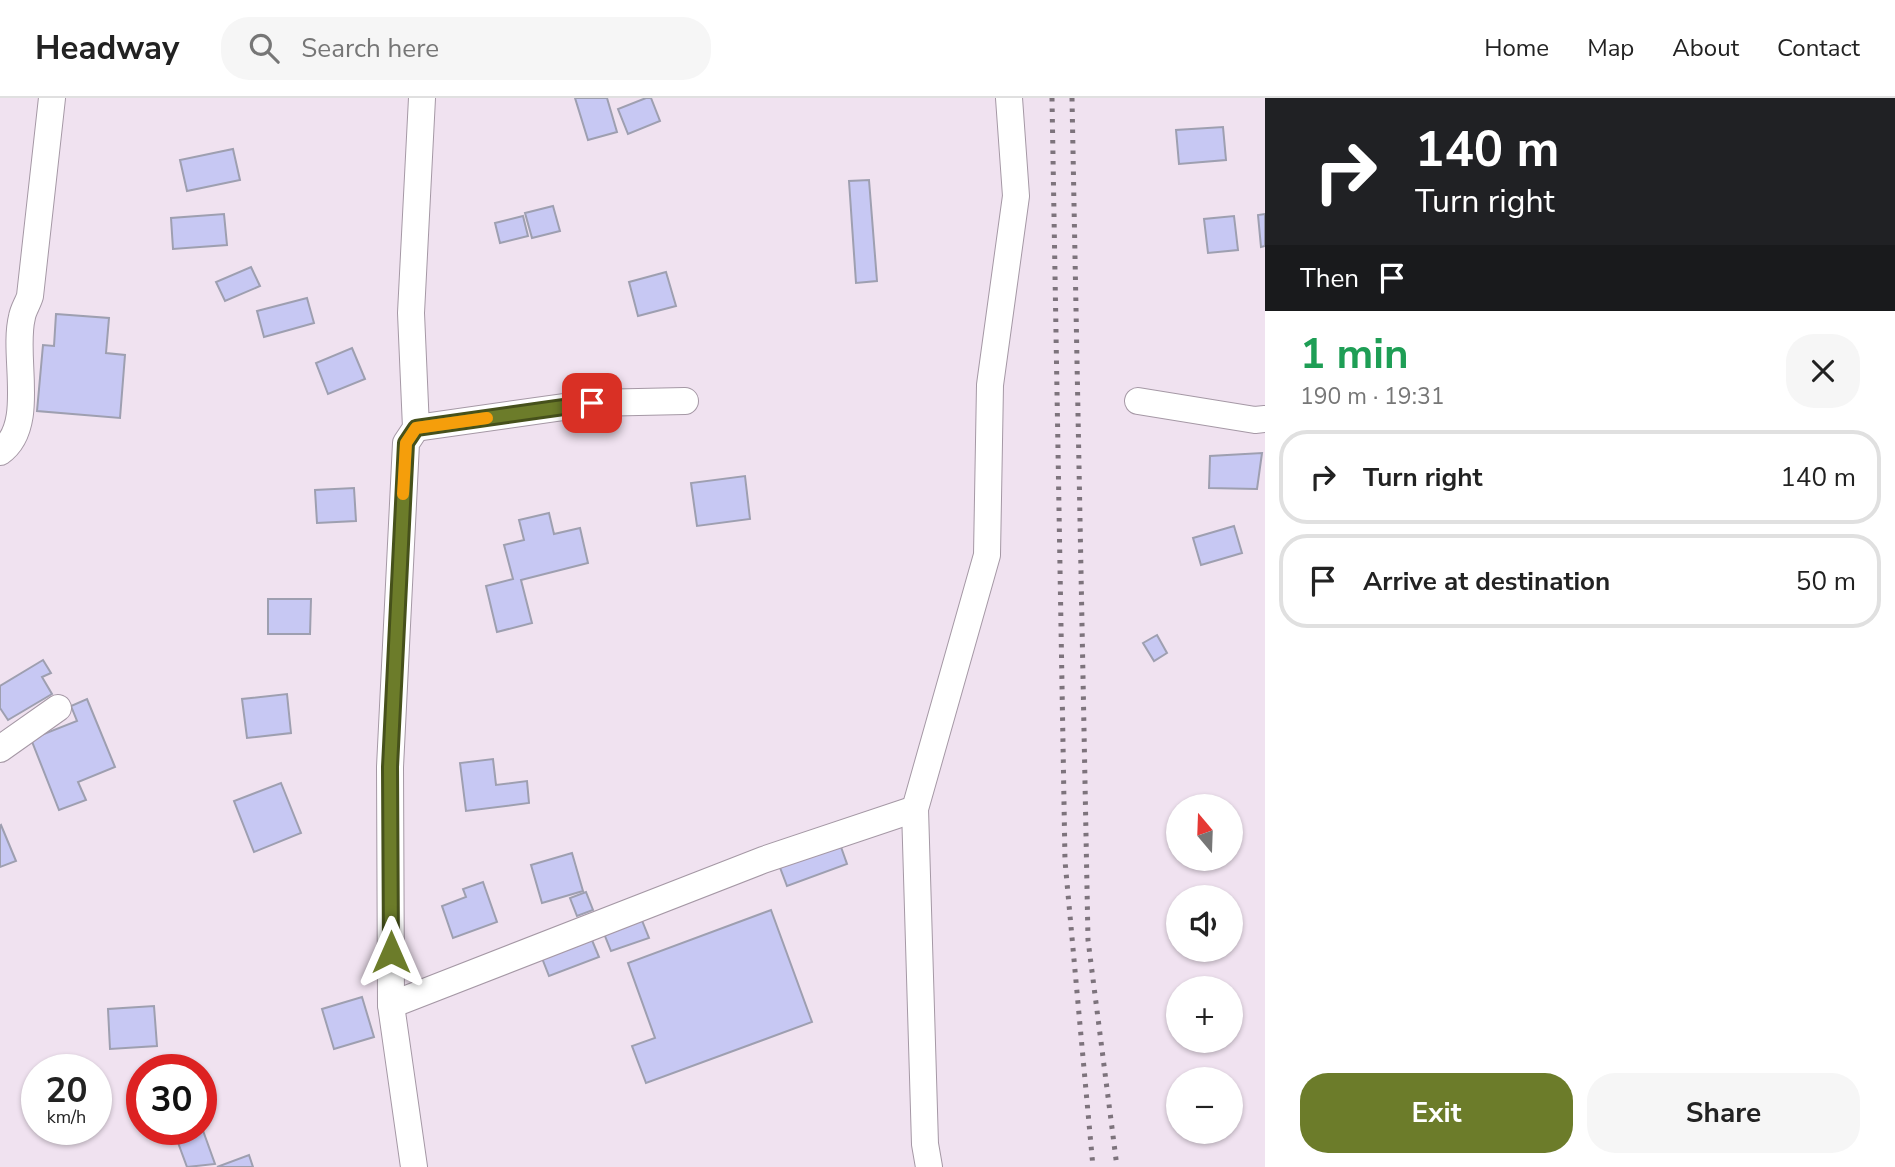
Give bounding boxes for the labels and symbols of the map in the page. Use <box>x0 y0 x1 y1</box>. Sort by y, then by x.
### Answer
pin <box>562 373 622 433</box>
north arrow <box>1166 794 1242 872</box>
position arrow <box>354 915 428 989</box>
speed limit sign: 30 <box>126 1054 217 1145</box>

